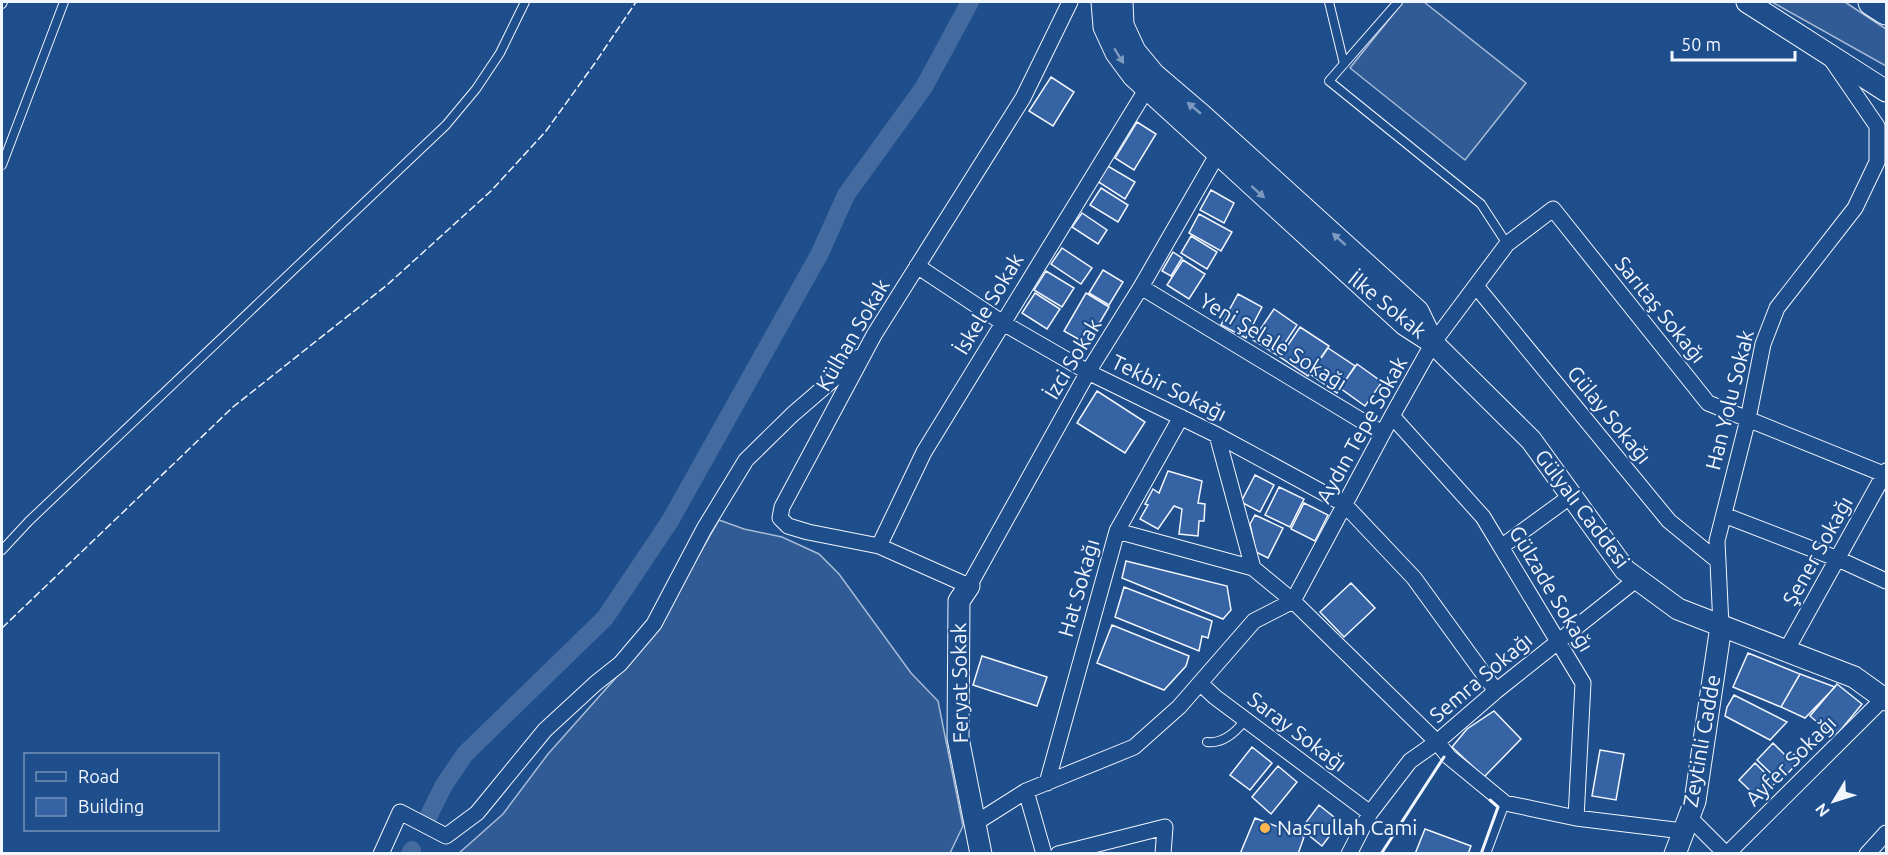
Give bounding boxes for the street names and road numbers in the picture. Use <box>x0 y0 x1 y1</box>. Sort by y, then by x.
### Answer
street label: İskele Sokak <box>949 248 1028 358</box>
street label: Sarıtaş Sokağı <box>1611 251 1711 367</box>
street label: İlke Sokak <box>1344 266 1432 343</box>
street label: Külhan Sokak <box>810 274 894 395</box>
street label: Yeni Şelale Sokağı <box>1196 288 1351 395</box>
street label: İzci Sokak <box>1039 313 1106 403</box>
street label: Han Yolu Sokak <box>1700 327 1758 472</box>
street label: Tekbir Sokağı <box>1108 349 1231 425</box>
street label: Aydın Tepe Sokak <box>1311 352 1412 507</box>
street label: Gülay Sokağı <box>1563 361 1657 468</box>
street label: Gülyalı Caddesi <box>1531 445 1635 572</box>
street label: Şener Sokağı <box>1777 492 1857 609</box>
street label: Gülzade Sokağı <box>1505 521 1599 656</box>
street label: Hat Sokağı <box>1053 536 1103 639</box>
street label: Feryat Sokak <box>946 622 972 743</box>
street label: Semra Sokağı <box>1424 628 1536 727</box>
street label: Zeytinli Cadde <box>1678 673 1724 809</box>
street label: Saray Sokağı <box>1244 686 1352 776</box>
street label: Ayfer Sokağı <box>1740 710 1840 810</box>

